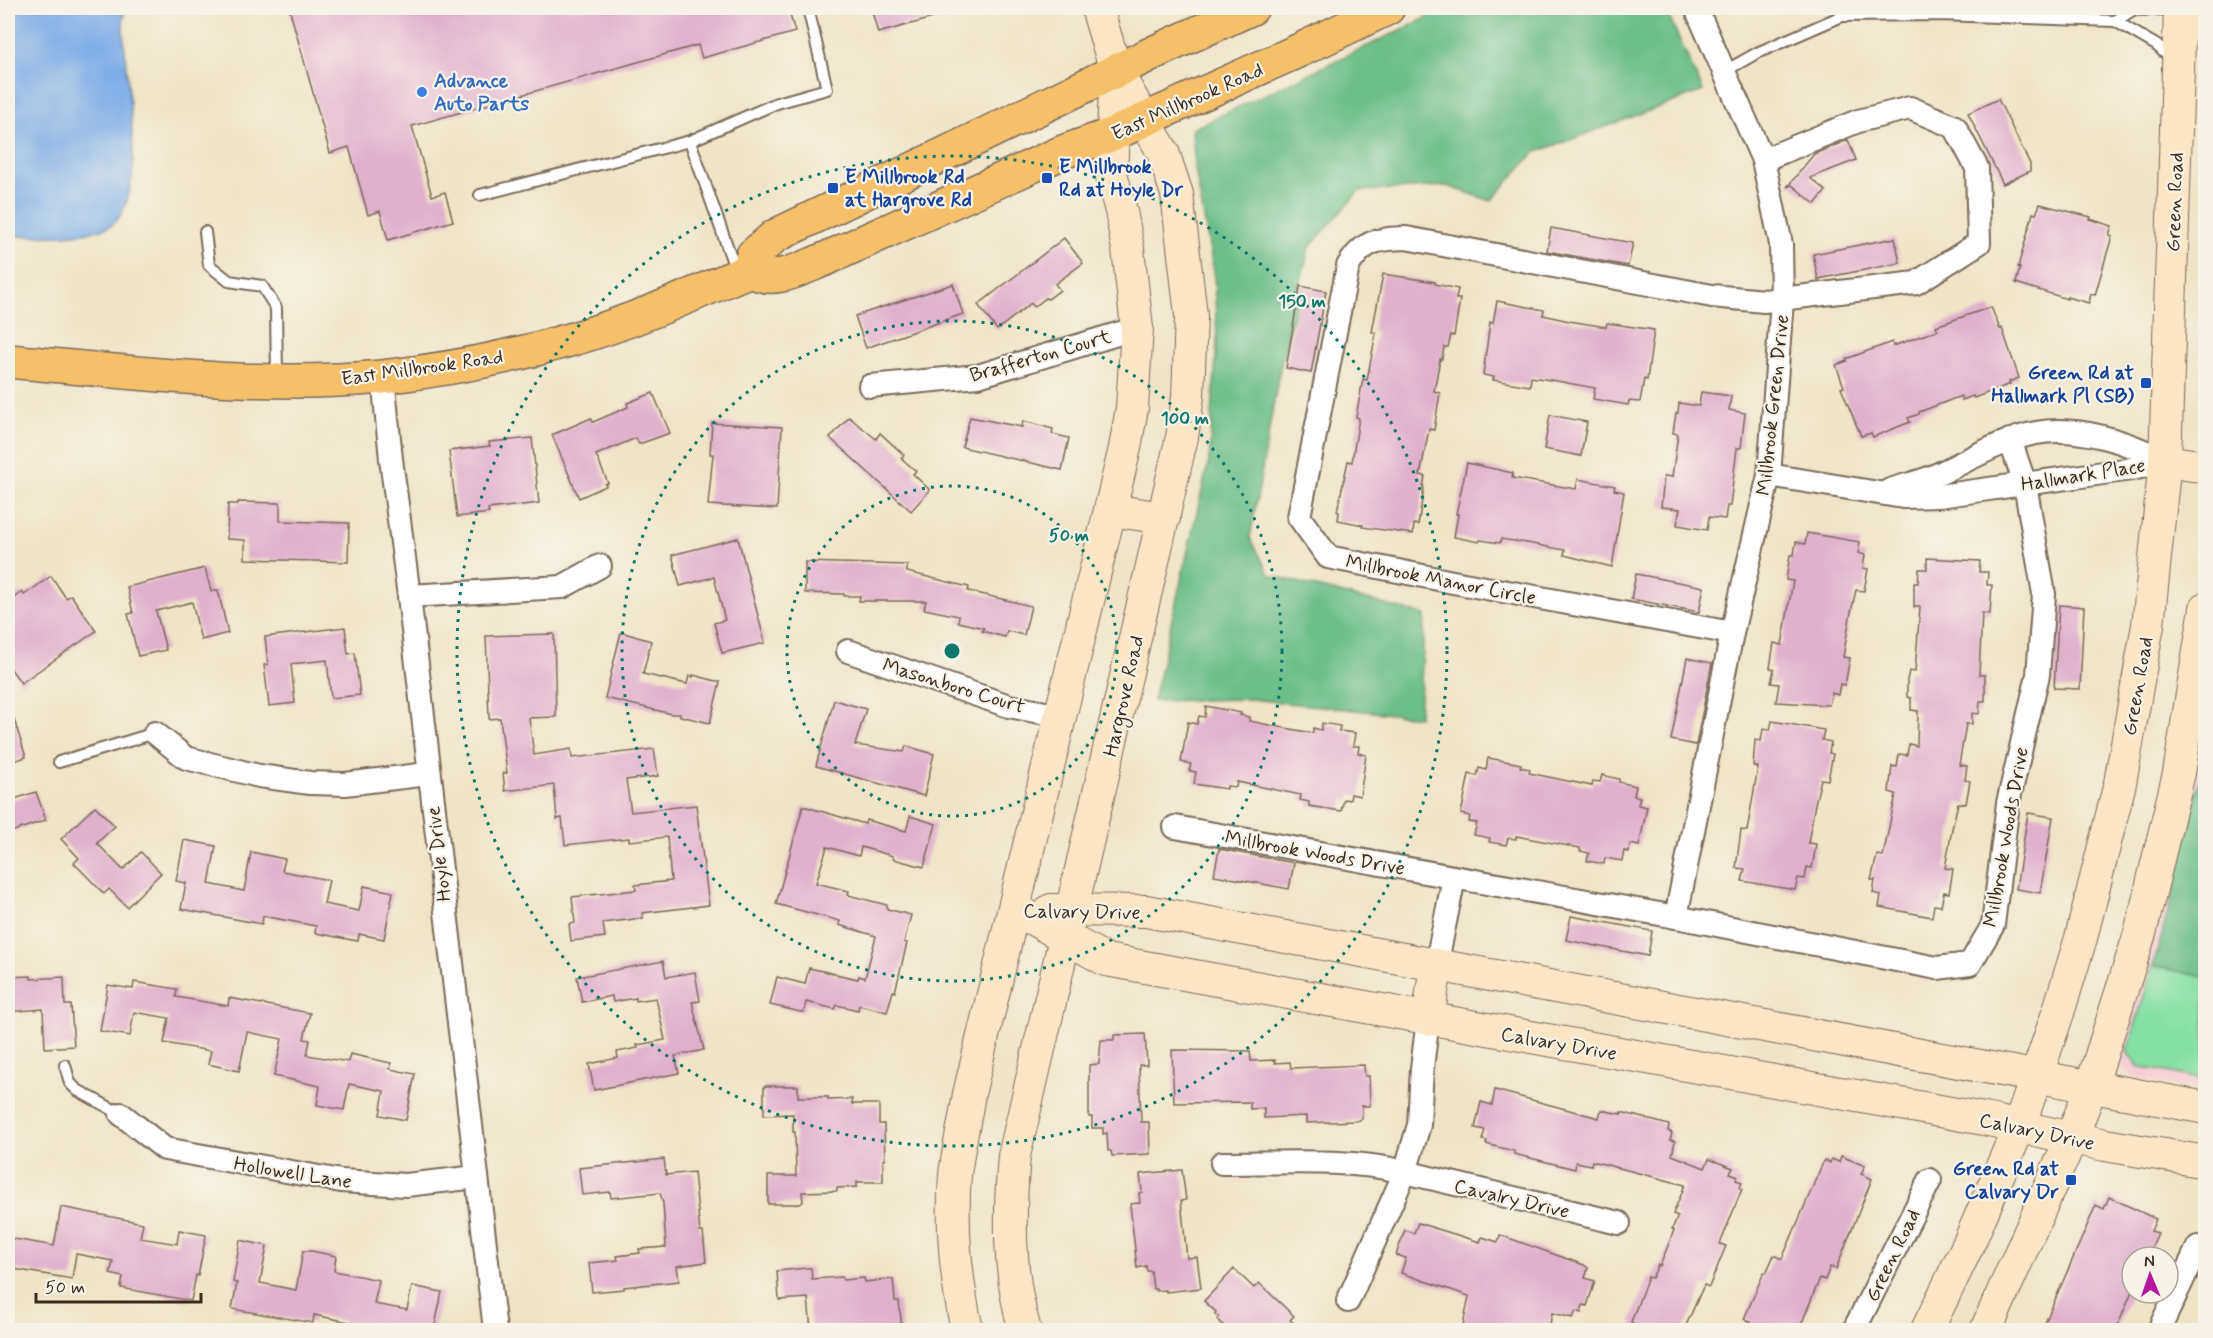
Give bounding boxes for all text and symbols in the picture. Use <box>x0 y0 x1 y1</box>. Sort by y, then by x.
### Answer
street label: East Millbrook Road <box>1108 57 1268 148</box>
place label: Advance Auto Parts <box>434 68 529 118</box>
marker: Advance Auto Parts <box>415 85 429 99</box>
street label: Green Road <box>2160 152 2191 252</box>
place label: E Millbrook Rd at Hoyle Dr <box>1059 154 1183 204</box>
place label: E Millbrook Rd at Hargrove Rd <box>845 164 972 214</box>
marker: E Millbrook Rd at Hoyle Dr <box>1040 171 1054 185</box>
marker: E Millbrook Rd at Hargrove Rd <box>826 181 840 195</box>
text: 150 m <box>1278 290 1326 314</box>
street label: Millbrook Green Drive <box>1751 313 1796 497</box>
street label: Brafferton Court <box>967 323 1114 390</box>
street label: East Millbrook Road <box>339 344 505 393</box>
place label: Green Rd at Hallmark Pl (SB) <box>1991 360 2135 410</box>
marker: Green Rd at Hallmark Pl (SB) <box>2139 376 2153 390</box>
text: 100 m <box>1161 407 1209 431</box>
street label: Hallmark Place <box>2019 452 2147 499</box>
text: 50 m <box>1049 524 1089 548</box>
street label: Millbrook Manor Circle <box>1343 549 1538 612</box>
street label: Hargrove Road <box>1097 633 1152 760</box>
street label: Green Road <box>2117 635 2160 738</box>
centre of rings <box>942 641 962 661</box>
street label: Masonboro Court <box>879 652 1028 721</box>
street label: Millbrook Woods Drive <box>1977 745 2036 929</box>
street label: Hoyle Drive <box>420 805 459 903</box>
street label: Millbrook Woods Drive <box>1223 824 1407 883</box>
street label: Calvary Drive <box>1023 898 1141 927</box>
street label: Calvary Drive <box>1499 1021 1619 1068</box>
street label: Calvary Drive <box>1977 1107 2097 1158</box>
street label: Hollowell Lane <box>232 1151 354 1196</box>
place label: Green Rd at Calvary Dr <box>1953 1156 2060 1206</box>
street label: Cavalry Drive <box>1451 1173 1572 1226</box>
marker: Green Rd at Calvary Dr <box>2064 1173 2078 1187</box>
street label: Green Road <box>1859 1205 1927 1306</box>
north arrow <box>2120 1245 2180 1305</box>
text: N <box>2144 1251 2155 1272</box>
scale bar <box>36 1266 201 1304</box>
text: 50 m <box>45 1276 85 1300</box>

